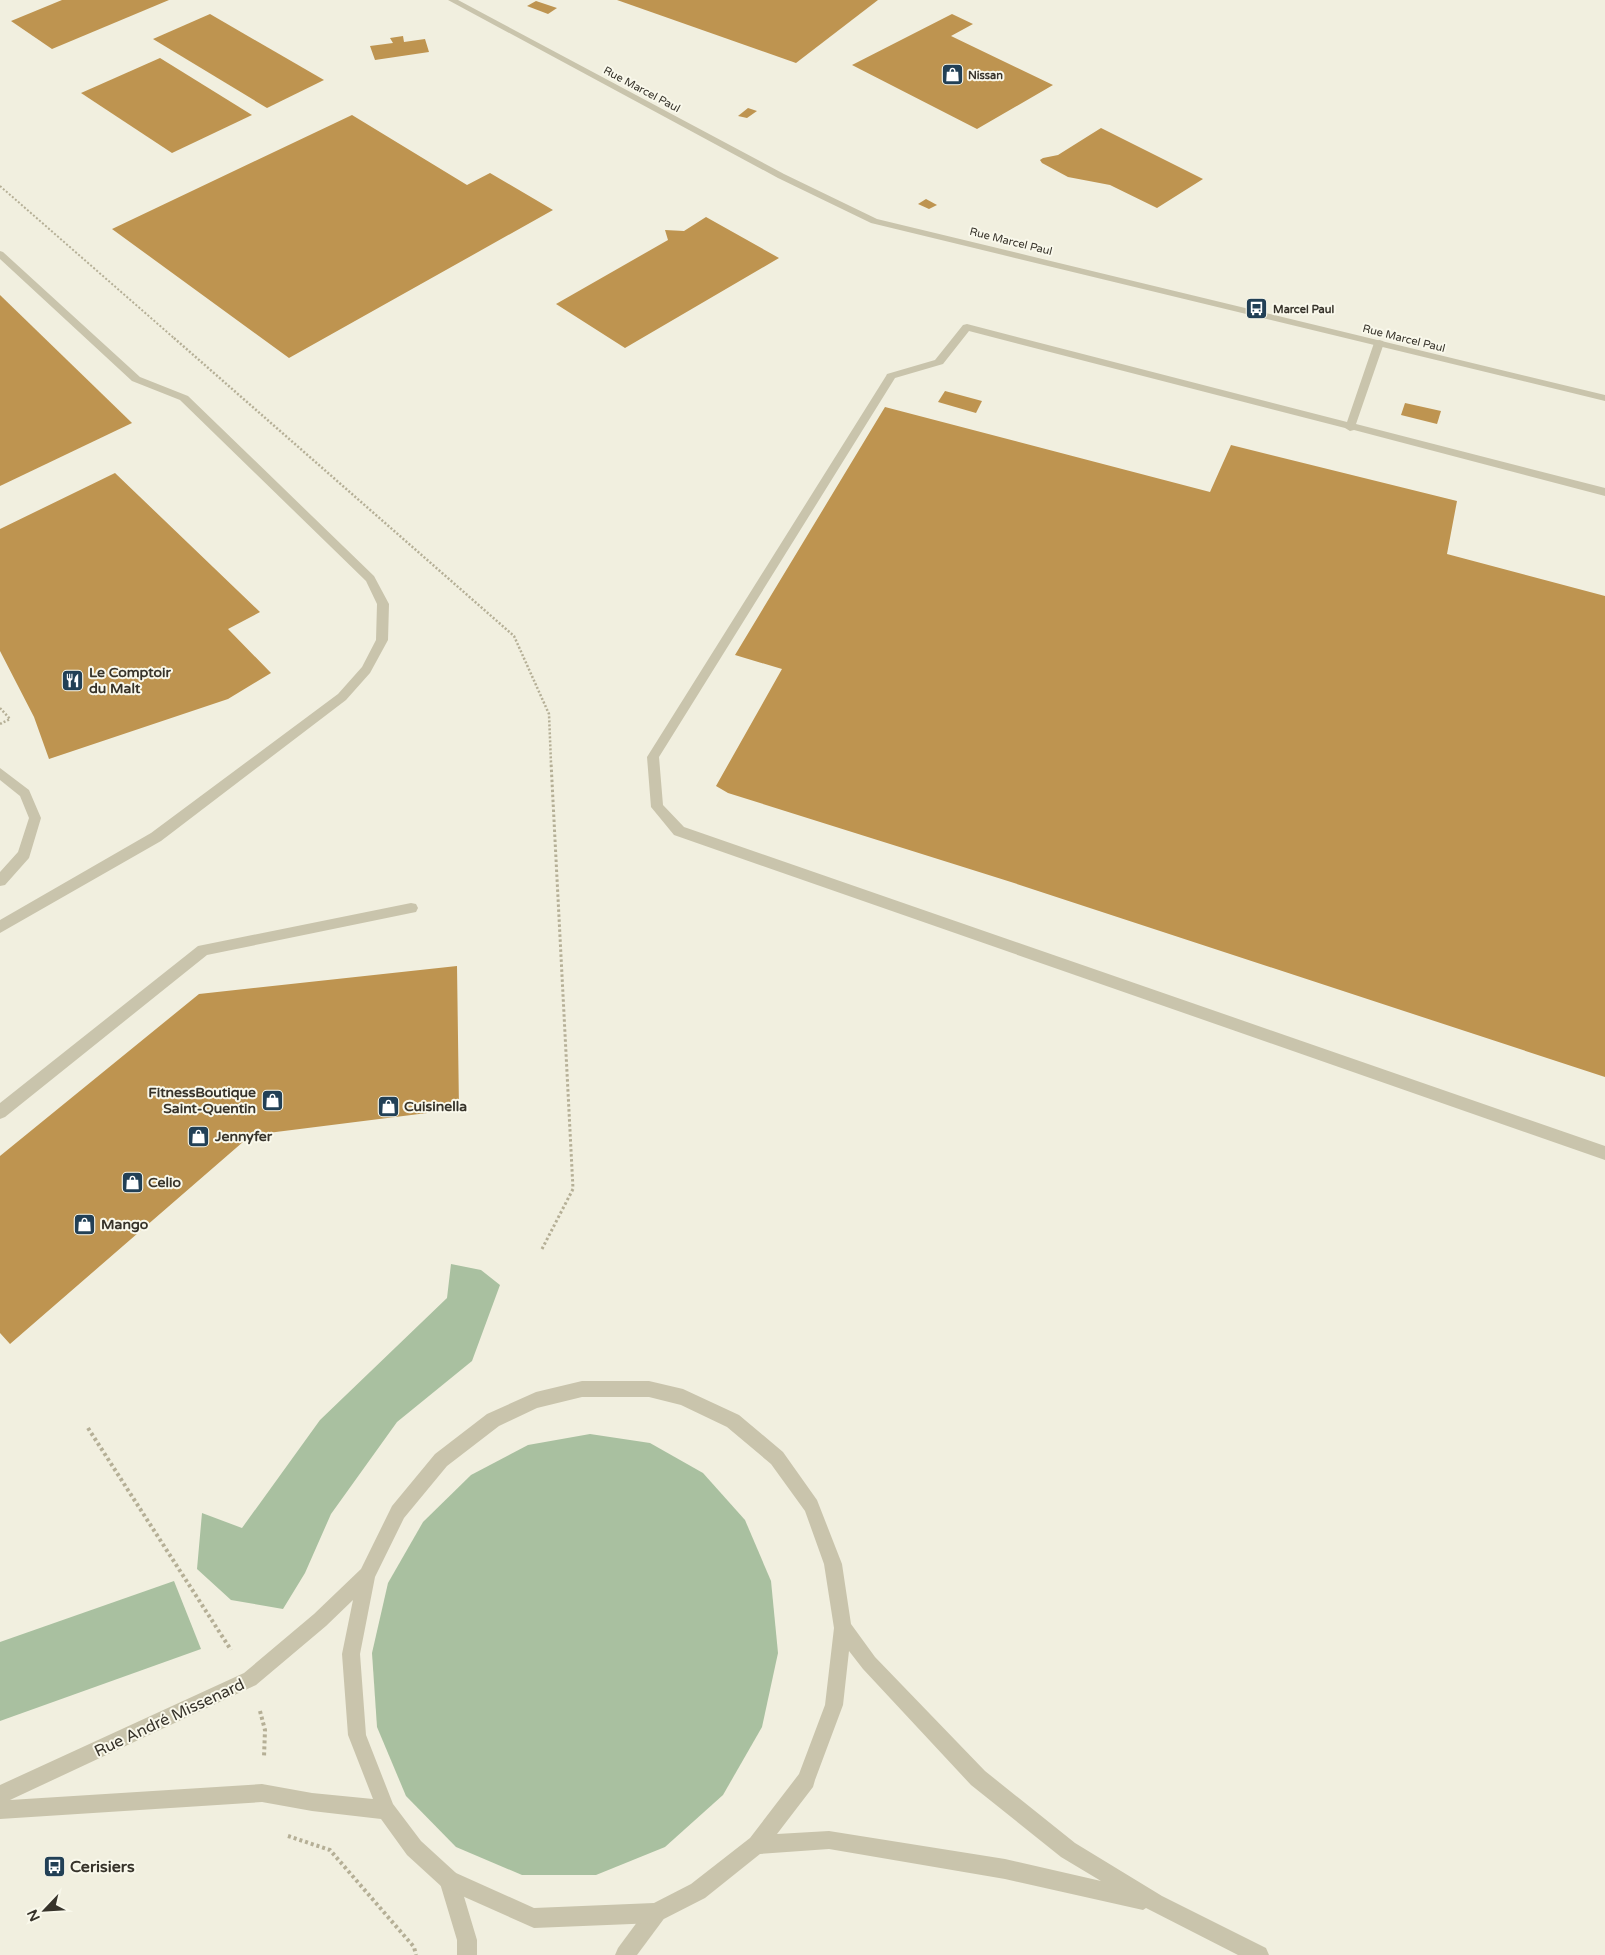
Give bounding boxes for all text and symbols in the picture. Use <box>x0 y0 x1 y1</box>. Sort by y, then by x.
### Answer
shop icon: Nissan <box>940 63 964 87</box>
street label: Rue Marcel Paul <box>601 64 682 115</box>
place label: Nissan <box>968 69 1003 82</box>
street label: Rue Marcel Paul <box>968 225 1054 258</box>
bus stop icon: Marcel Paul <box>1245 297 1269 321</box>
place label: Marcel Paul <box>1273 303 1334 316</box>
street label: Rue Marcel Paul <box>1361 322 1447 355</box>
place label: Le Comptoir du Malt <box>89 664 172 697</box>
restaurant icon: Le Comptoir du Malt <box>61 668 85 692</box>
place label: FitnessBoutique Saint-Quentin <box>148 1084 256 1117</box>
shop icon: FitnessBoutique Saint-Quentin <box>260 1088 284 1112</box>
shop icon: Cuisinella <box>376 1094 400 1118</box>
place label: Cuisinella <box>404 1098 467 1115</box>
shop icon: Jennyfer <box>187 1124 211 1148</box>
place label: Jennyfer <box>214 1128 273 1145</box>
shop icon: Celio <box>120 1170 144 1194</box>
place label: Celio <box>148 1174 181 1191</box>
shop icon: Mango <box>73 1212 97 1236</box>
place label: Mango <box>101 1216 149 1233</box>
street label: Rue André Missenard <box>91 1674 248 1762</box>
bus stop icon: Cerisiers <box>42 1854 66 1878</box>
place label: Cerisiers <box>70 1857 135 1877</box>
north arrow <box>20 1885 70 1935</box>
text: N <box>24 1907 44 1924</box>

